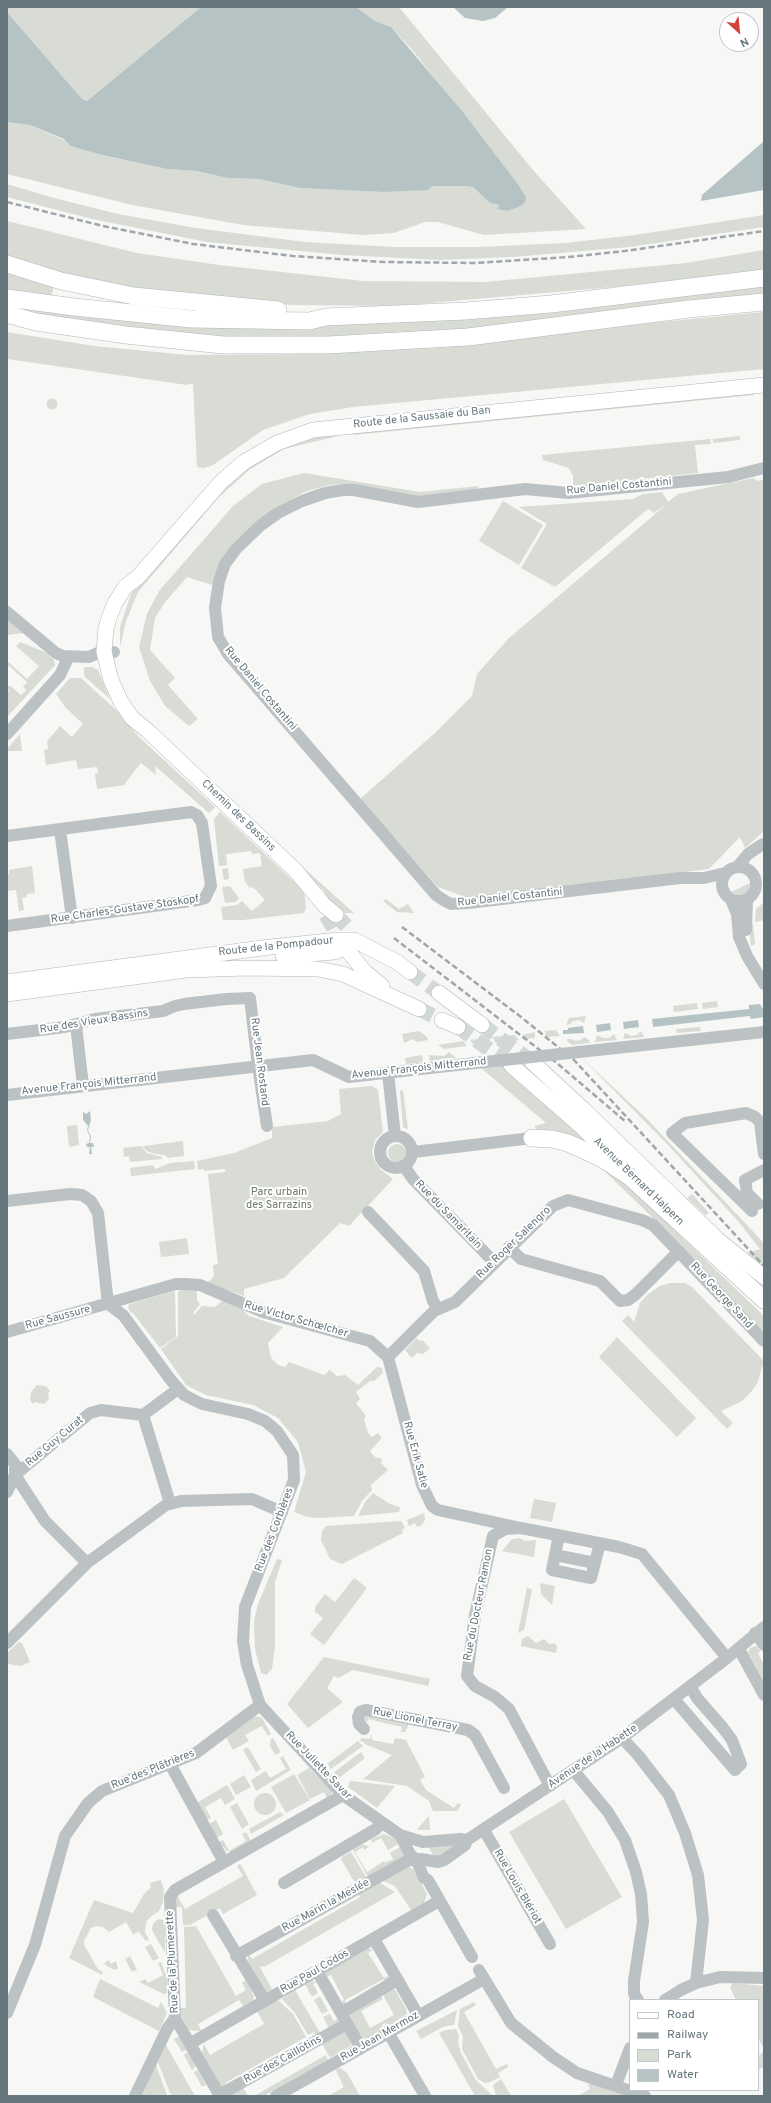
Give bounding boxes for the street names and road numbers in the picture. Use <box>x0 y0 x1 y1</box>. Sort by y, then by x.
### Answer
street label: Route de la Saussaie du Ban <box>353 404 491 432</box>
street label: Rue Daniel Costantini <box>566 476 672 498</box>
street label: Rue Daniel Costantini <box>221 644 299 734</box>
street label: Chemin des Bassins <box>198 777 278 855</box>
street label: Rue Daniel Costantini <box>457 886 563 910</box>
street label: Rue Charles-Gustave Stoskopf <box>50 893 200 927</box>
street label: Route de la Pompadour <box>218 934 334 960</box>
street label: Rue des Vieux Bassins <box>39 1007 149 1037</box>
street label: Rue Jean Rostand <box>247 1017 271 1107</box>
street label: Avenue François Mitterrand <box>351 1055 487 1083</box>
street label: Avenue François Mitterrand <box>21 1071 157 1099</box>
street label: Avenue Bernard Halpern <box>590 1135 686 1229</box>
street label: Rue du Samaritain <box>412 1178 484 1252</box>
street label: Rue Roger Salengro <box>474 1204 554 1282</box>
street label: Rue George Sand <box>687 1260 755 1332</box>
street label: Rue Victor Schœlcher <box>243 1299 349 1341</box>
street label: Rue Saussure <box>24 1303 92 1333</box>
street label: Rue Guy Curat <box>23 1414 87 1470</box>
street label: Rue Erik Satie <box>400 1420 430 1490</box>
street label: Rue des Corbières <box>253 1486 297 1574</box>
street label: Rue du Docteur Ramon <box>462 1548 496 1662</box>
street label: Rue Lionel Terray <box>372 1705 458 1735</box>
street label: Avenue de la Habette <box>546 1722 640 1792</box>
street label: Rue Juliette Savar <box>282 1729 354 1803</box>
street label: Rue des Plâtrières <box>109 1747 197 1793</box>
street label: Rue Louis Blériot <box>490 1847 544 1927</box>
street label: Rue Marin la Meslée <box>280 1877 372 1935</box>
street label: Rue de la Plumerette <box>164 1910 182 2014</box>
street label: Rue Paul Codos <box>278 1947 352 1997</box>
street label: Rue Jean Mermoz <box>338 2009 422 2065</box>
street label: Rue des Caillotins <box>242 2033 324 2087</box>

